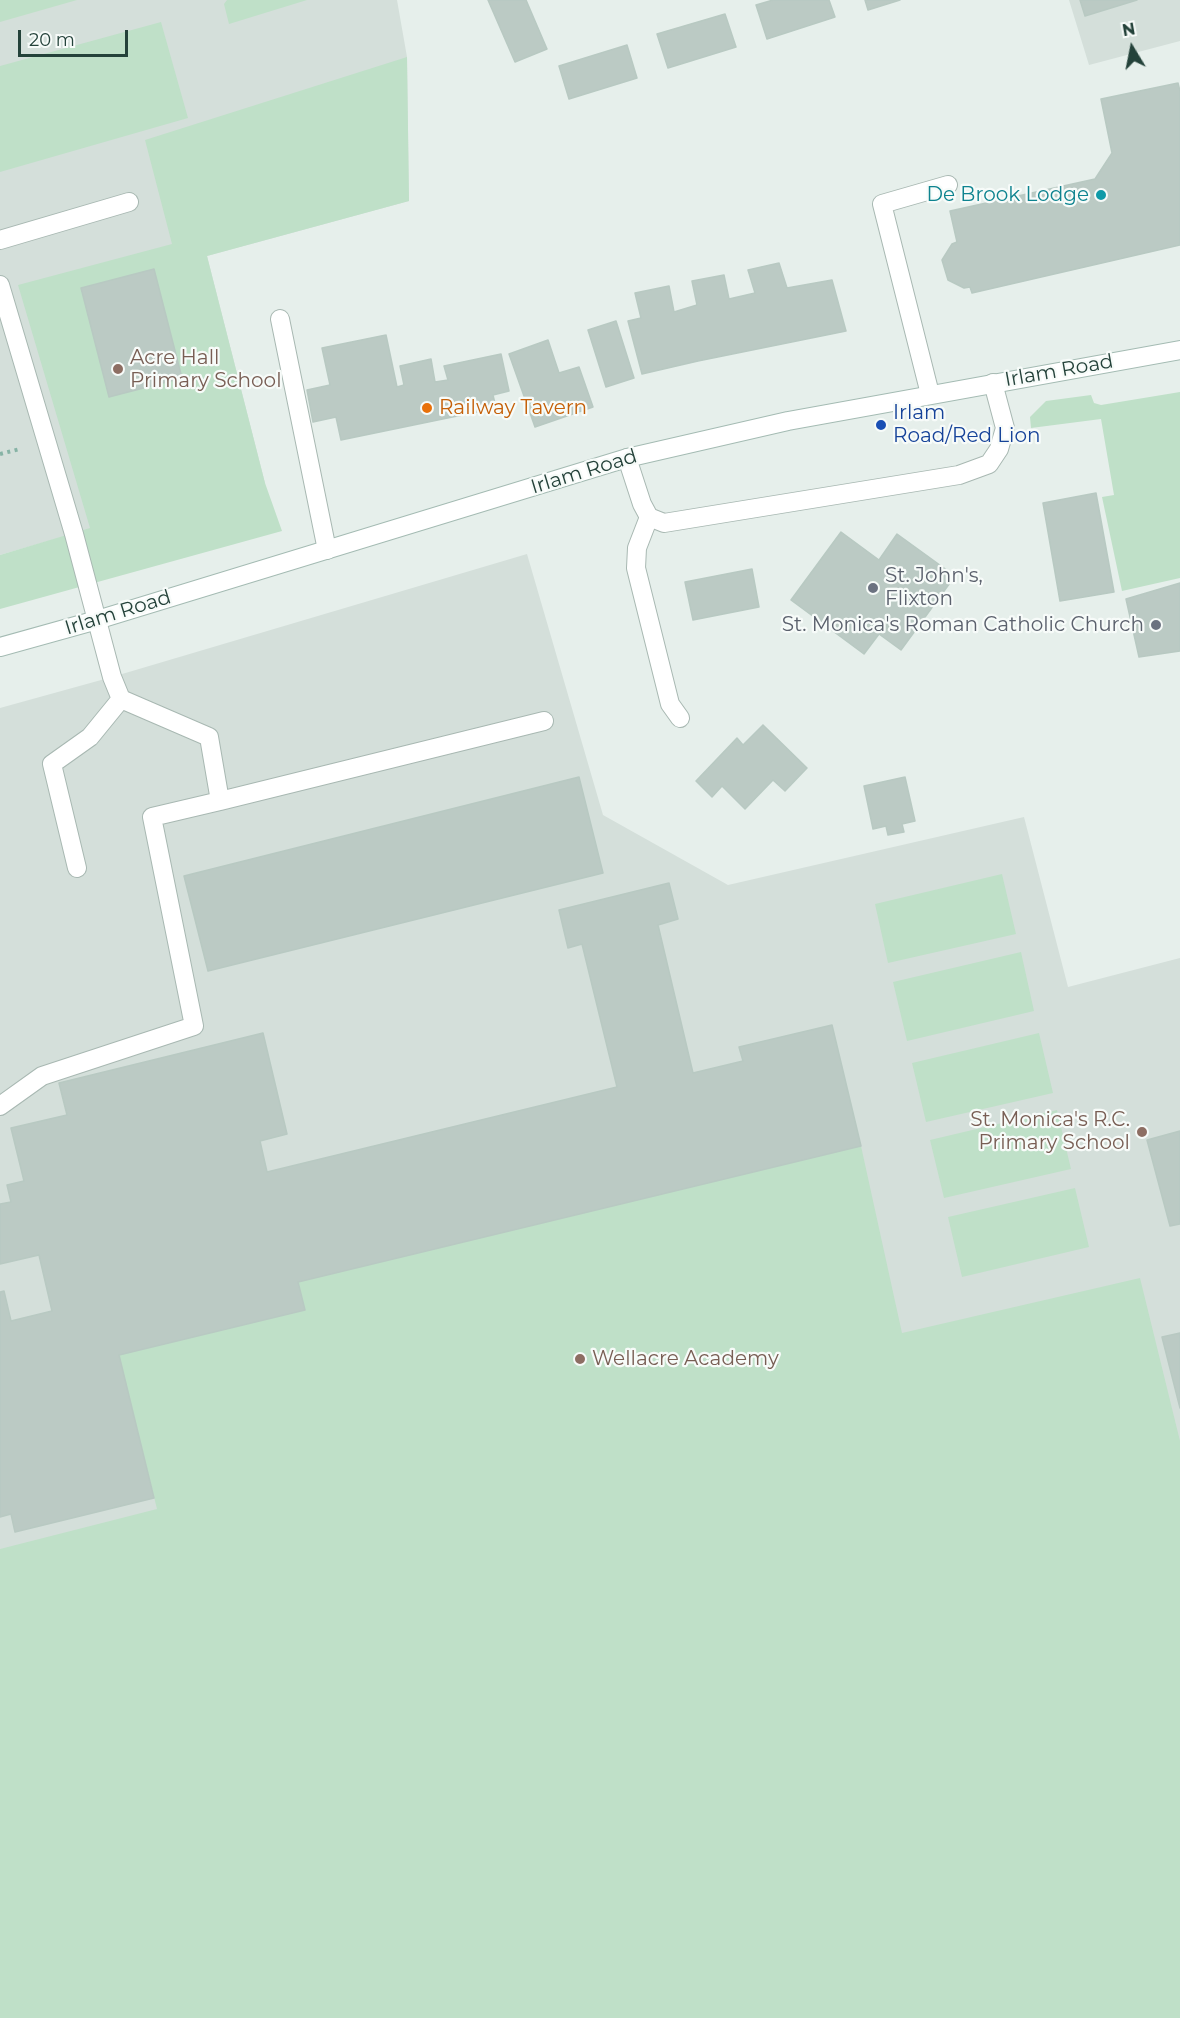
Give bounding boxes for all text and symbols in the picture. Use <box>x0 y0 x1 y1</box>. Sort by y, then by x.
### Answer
scale bar <box>21 18 130 56</box>
north arrow <box>1102 18 1162 78</box>
text: N <box>1121 19 1137 40</box>
text: 20 m <box>29 29 75 51</box>
place label: De Brook Lodge <box>927 183 1089 207</box>
marker: De Brook Lodge <box>1094 188 1108 202</box>
place label: Acre Hall Primary School <box>130 346 282 393</box>
street label: Irlam Road <box>1003 350 1115 392</box>
marker: Acre Hall Primary School <box>111 362 125 376</box>
place label: Railway Tavern <box>439 396 587 420</box>
marker: Railway Tavern <box>420 401 434 415</box>
place label: Irlam Road/Red Lion <box>893 401 1041 448</box>
marker: Irlam Road/Red Lion <box>874 418 888 432</box>
street label: Irlam Road <box>528 444 640 500</box>
place label: St. John's, Flixton <box>885 564 983 611</box>
marker: St. John's, Flixton <box>866 581 880 595</box>
street label: Irlam Road <box>62 585 174 641</box>
place label: St. Monica's Roman Catholic Church <box>782 613 1144 637</box>
marker: St. Monica's Roman Catholic Church <box>1149 618 1163 632</box>
place label: St. Monica's R.C. Primary School <box>970 1108 1130 1155</box>
marker: St. Monica's R.C. Primary School <box>1135 1125 1149 1139</box>
place label: Wellacre Academy <box>592 1347 779 1371</box>
marker: Wellacre Academy <box>573 1352 587 1366</box>

